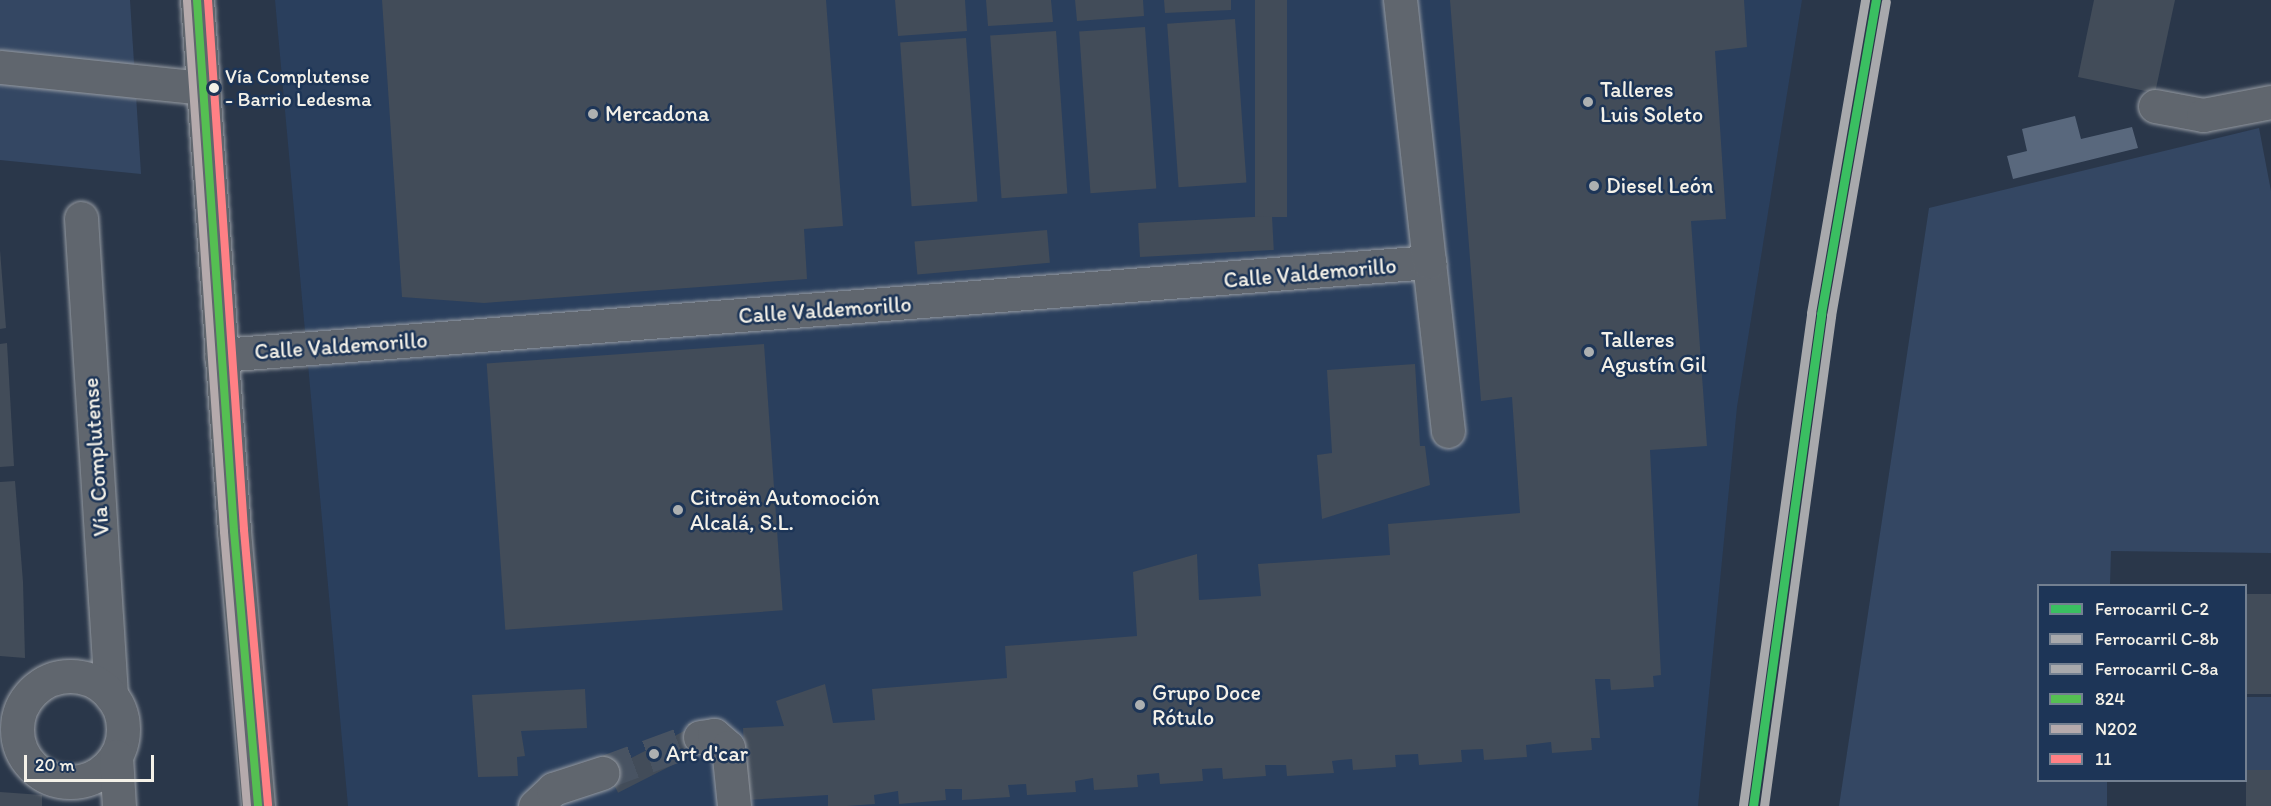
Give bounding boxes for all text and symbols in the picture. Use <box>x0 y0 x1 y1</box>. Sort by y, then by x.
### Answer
place label: Vía Complutense - Barrio Ledesma <box>225 64 372 111</box>
place label: Talleres Luis Soleto <box>1600 76 1703 128</box>
marker: Vía Complutense - Barrio Ledesma <box>208 82 220 94</box>
marker: Talleres Luis Soleto <box>1581 95 1595 109</box>
place label: Mercadona <box>605 101 709 127</box>
marker: Mercadona <box>586 107 600 121</box>
place label: Diesel León <box>1606 173 1714 199</box>
marker: Diesel León <box>1587 179 1601 193</box>
street label: Calle Valdemorillo <box>1223 252 1397 294</box>
street label: Calle Valdemorillo <box>738 291 912 329</box>
place label: Talleres Agustín Gil <box>1601 326 1707 378</box>
street label: Calle Valdemorillo <box>254 327 428 365</box>
marker: Talleres Agustín Gil <box>1582 345 1596 359</box>
street label: Vía Complutense <box>77 377 115 537</box>
place label: Citroën Automoción Alcalá, S.L. <box>690 484 879 536</box>
marker: Citroën Automoción Alcalá, S.L. <box>671 503 685 517</box>
legend <box>2037 584 2247 782</box>
text: Ferrocarril C-2 <box>2095 598 2209 620</box>
text: Ferrocarril C-8b <box>2095 628 2219 650</box>
text: Ferrocarril C-8a <box>2095 658 2218 680</box>
place label: Grupo Doce Rótulo <box>1152 679 1262 730</box>
text: 824 <box>2095 688 2125 710</box>
marker: Grupo Doce Rótulo <box>1133 698 1147 712</box>
text: N202 <box>2095 718 2137 740</box>
place label: Art d'car <box>666 741 748 767</box>
scale bar <box>27 743 158 781</box>
marker: Art d'car <box>647 747 661 761</box>
text: 11 <box>2095 748 2112 770</box>
text: 20 m <box>35 754 75 776</box>

